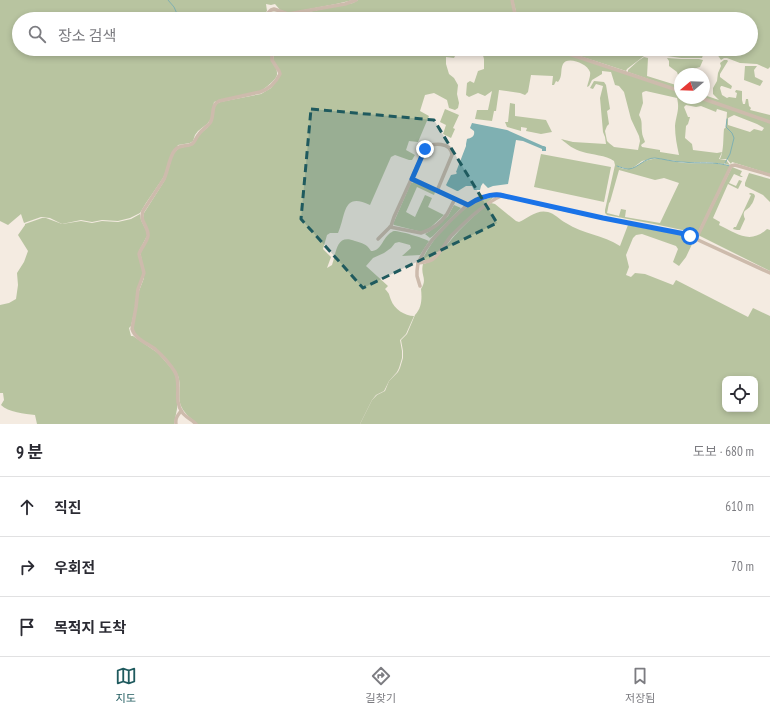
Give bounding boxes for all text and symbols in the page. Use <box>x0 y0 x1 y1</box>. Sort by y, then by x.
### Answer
search box <box>12 12 758 56</box>
icon: search <box>26 23 48 45</box>
text: 장소 검색 <box>58 26 116 45</box>
north arrow <box>674 68 710 104</box>
route end <box>416 140 434 158</box>
route start <box>681 227 699 245</box>
map controls <box>722 376 758 412</box>
button: locate <box>722 376 758 412</box>
text: 9 분 <box>16 441 43 463</box>
text: 도보 · 680 m <box>693 443 754 460</box>
icon: ahead <box>16 496 38 518</box>
text: 직진 <box>54 498 82 517</box>
text: 610 m <box>725 498 754 515</box>
icon: right <box>16 556 38 578</box>
text: 우회전 <box>54 558 95 577</box>
text: 70 m <box>731 558 754 575</box>
icon: arrive <box>16 616 38 638</box>
text: 목적지 도착 <box>54 618 126 637</box>
tab: 지도 <box>115 665 137 705</box>
tab: 길찾기 <box>366 665 396 705</box>
tab: 저장됨 <box>625 665 655 705</box>

